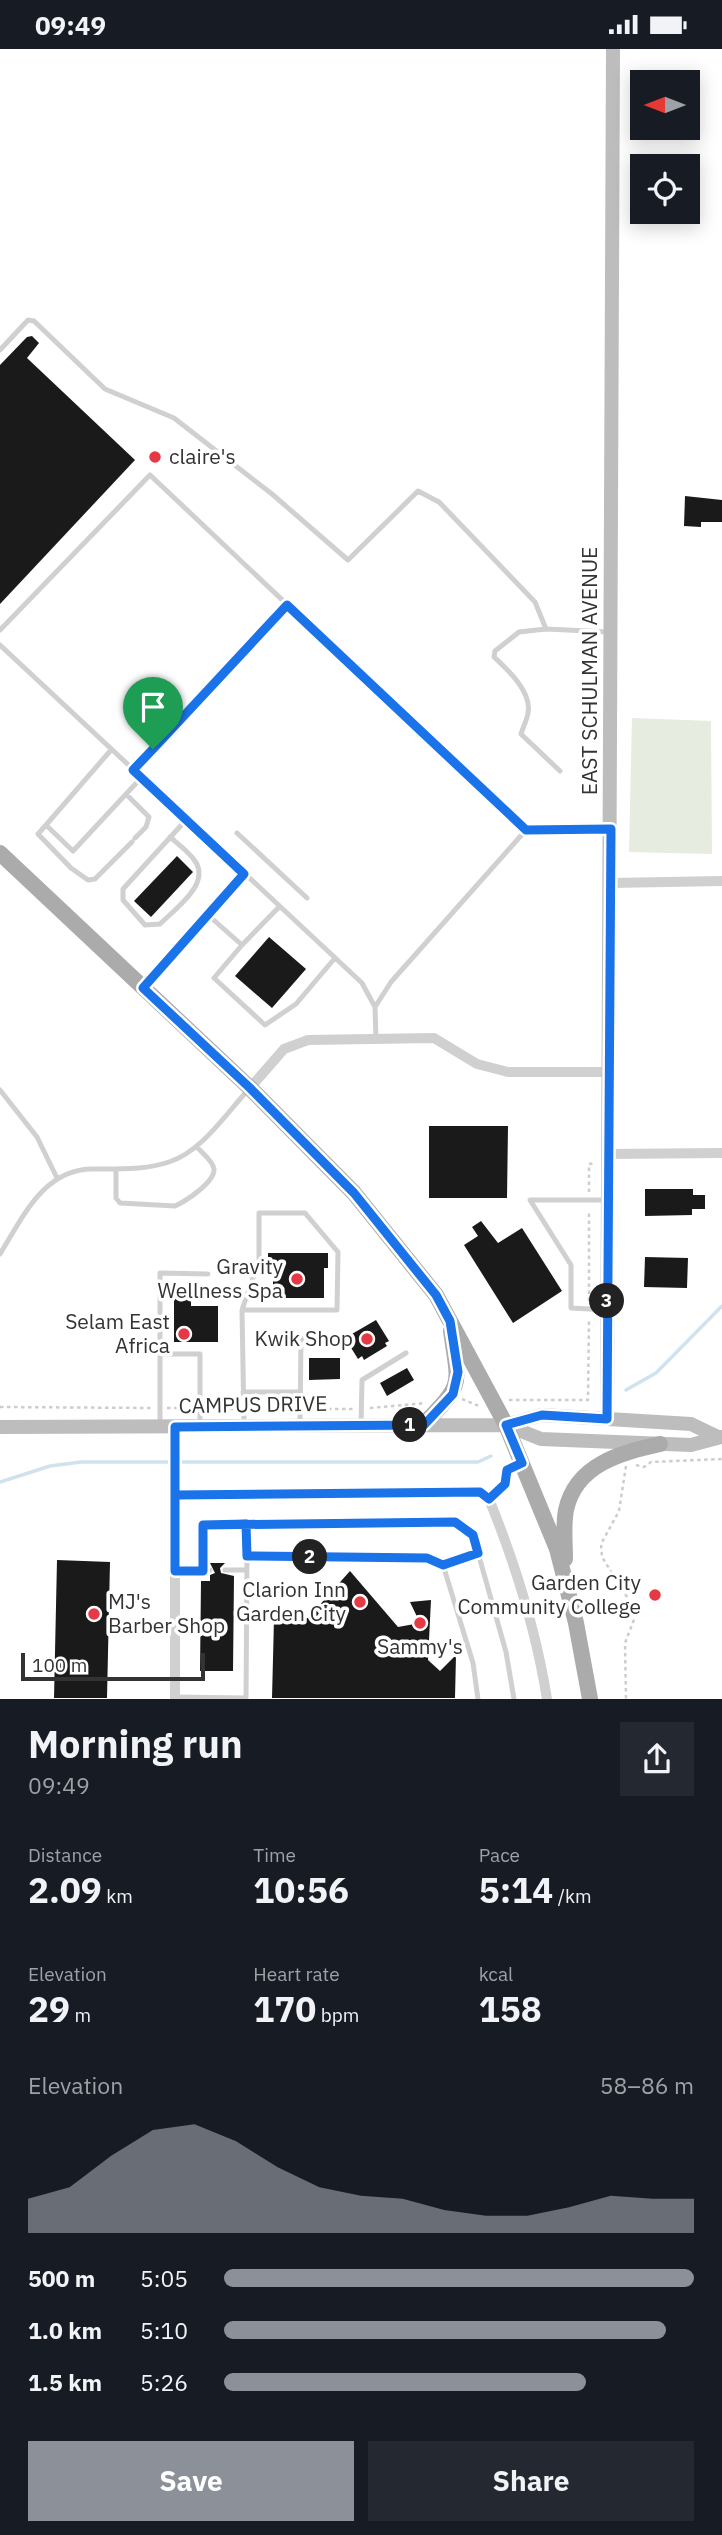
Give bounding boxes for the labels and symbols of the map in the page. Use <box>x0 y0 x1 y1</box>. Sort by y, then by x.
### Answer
north arrow <box>630 70 700 140</box>
place label: claire's <box>169 442 236 470</box>
marker: claire's <box>147 449 163 465</box>
street label: EAST SCHULMAN AVENUE <box>575 547 603 795</box>
pin <box>123 677 183 749</box>
place label: Gravity Wellness Spa <box>157 1252 284 1304</box>
marker: Gravity Wellness Spa <box>289 1271 305 1287</box>
pin: 3 <box>590 1283 624 1319</box>
place label: Selam East Africa <box>65 1307 170 1359</box>
place label: Kwik Shop <box>254 1324 353 1352</box>
marker: Selam East Africa <box>176 1326 192 1342</box>
marker: Kwik Shop <box>359 1331 375 1347</box>
street label: CAMPUS DRIVE <box>178 1389 328 1419</box>
pin: 1 <box>392 1407 428 1443</box>
pin: 2 <box>292 1539 328 1575</box>
place label: Garden City Community College <box>457 1568 642 1620</box>
place label: Clarion Inn Garden City <box>236 1575 347 1627</box>
place label: MJ's Barber Shop <box>108 1587 225 1639</box>
marker: Garden City Community College <box>647 1587 663 1603</box>
marker: Clarion Inn Garden City <box>352 1594 368 1610</box>
marker: MJ's Barber Shop <box>86 1606 102 1622</box>
marker: Sammy's <box>412 1615 428 1631</box>
place label: Sammy's <box>377 1632 463 1660</box>
scale bar <box>21 1650 205 1681</box>

